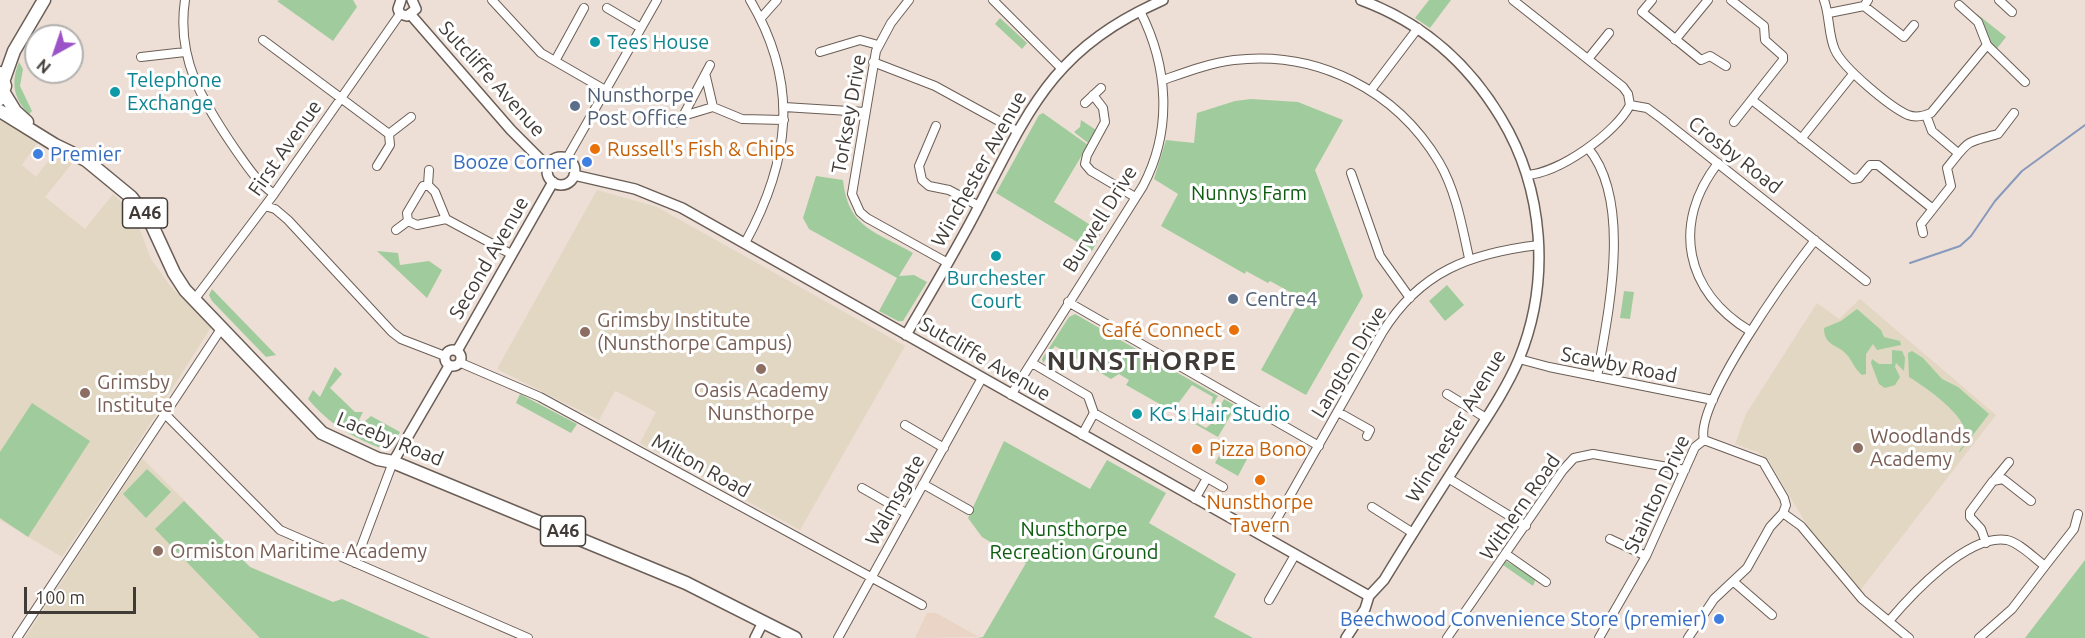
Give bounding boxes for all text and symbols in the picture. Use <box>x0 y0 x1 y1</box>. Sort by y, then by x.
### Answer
street label: Sutcliffe Avenue <box>434 16 550 142</box>
north arrow <box>24 24 84 84</box>
place label: Tees House <box>607 30 709 54</box>
marker: Tees House <box>588 35 602 49</box>
street label: Torksey Drive <box>827 52 871 176</box>
text: N <box>33 56 54 77</box>
place label: Telephone Exchange <box>127 68 222 115</box>
place label: Nunsthorpe Post Office <box>587 83 694 130</box>
marker: Telephone Exchange <box>108 85 122 99</box>
street label: Winchester Avenue <box>926 87 1032 251</box>
street label: First Avenue <box>243 95 327 201</box>
marker: Nunsthorpe Post Office <box>568 99 582 113</box>
street label: Crosby Road <box>1683 111 1787 199</box>
place label: Russell's Fish & Chips <box>607 137 794 161</box>
place label: Premier <box>50 142 121 166</box>
marker: Russell's Fish & Chips <box>588 142 602 156</box>
marker: Premier <box>31 147 45 161</box>
place label: Booze Corner <box>453 150 575 174</box>
marker: Booze Corner <box>580 155 594 169</box>
street label: Burwell Drive <box>1058 161 1142 277</box>
park label: Nunnys Farm <box>1191 181 1307 205</box>
street label: Second Avenue <box>444 192 534 324</box>
road number: A46 <box>122 198 168 228</box>
marker: Burchester Court <box>989 249 1003 263</box>
place label: Burchester Court <box>947 266 1045 313</box>
place label: Centre4 <box>1245 287 1317 311</box>
marker: Centre4 <box>1226 292 1240 306</box>
street label: Langton Drive <box>1306 302 1392 422</box>
place label: Grimsby Institute (Nunsthorpe Campus) <box>597 308 793 355</box>
street label: Sutcliffe Avenue <box>915 312 1055 406</box>
place label: Café Connect <box>1101 318 1222 342</box>
marker: Café Connect <box>1227 323 1241 337</box>
marker: Grimsby Institute (Nunsthorpe Campus) <box>578 325 592 339</box>
street label: Scawby Road <box>1559 342 1679 388</box>
district label: NUNSTHORPE <box>1047 345 1237 377</box>
street label: Winchester Avenue <box>1401 345 1511 507</box>
marker: Oasis Academy Nunsthorpe <box>754 362 768 376</box>
place label: Grimsby Institute <box>97 370 173 417</box>
place label: Oasis Academy Nunsthorpe <box>694 378 828 425</box>
marker: Grimsby Institute <box>78 386 92 400</box>
place label: KC's Hair Studio <box>1149 402 1290 426</box>
street label: Laceby Road <box>333 407 447 471</box>
marker: KC's Hair Studio <box>1130 407 1144 421</box>
place label: Woodlands Academy <box>1870 424 1971 471</box>
street label: Milton Road <box>647 429 755 503</box>
street label: Stainton Drive <box>1619 431 1695 557</box>
place label: Pizza Bono <box>1209 437 1307 461</box>
marker: Woodlands Academy <box>1851 441 1865 455</box>
marker: Pizza Bono <box>1190 442 1204 456</box>
street label: Withern Road <box>1475 449 1565 565</box>
street label: Walmsgate <box>860 450 930 550</box>
marker: Nunsthorpe Tavern <box>1253 473 1267 487</box>
place label: Nunsthorpe Tavern <box>1206 490 1314 537</box>
road number: A46 <box>540 516 586 546</box>
park label: Nunsthorpe Recreation Ground <box>989 517 1159 564</box>
place label: Ormiston Maritime Academy <box>170 539 427 563</box>
marker: Ormiston Maritime Academy <box>151 544 165 558</box>
scale bar <box>27 575 140 613</box>
text: 100 m <box>35 587 85 607</box>
place label: Beechwood Convenience Store (premier) <box>1340 607 1707 631</box>
marker: Beechwood Convenience Store (premier) <box>1712 612 1726 626</box>

